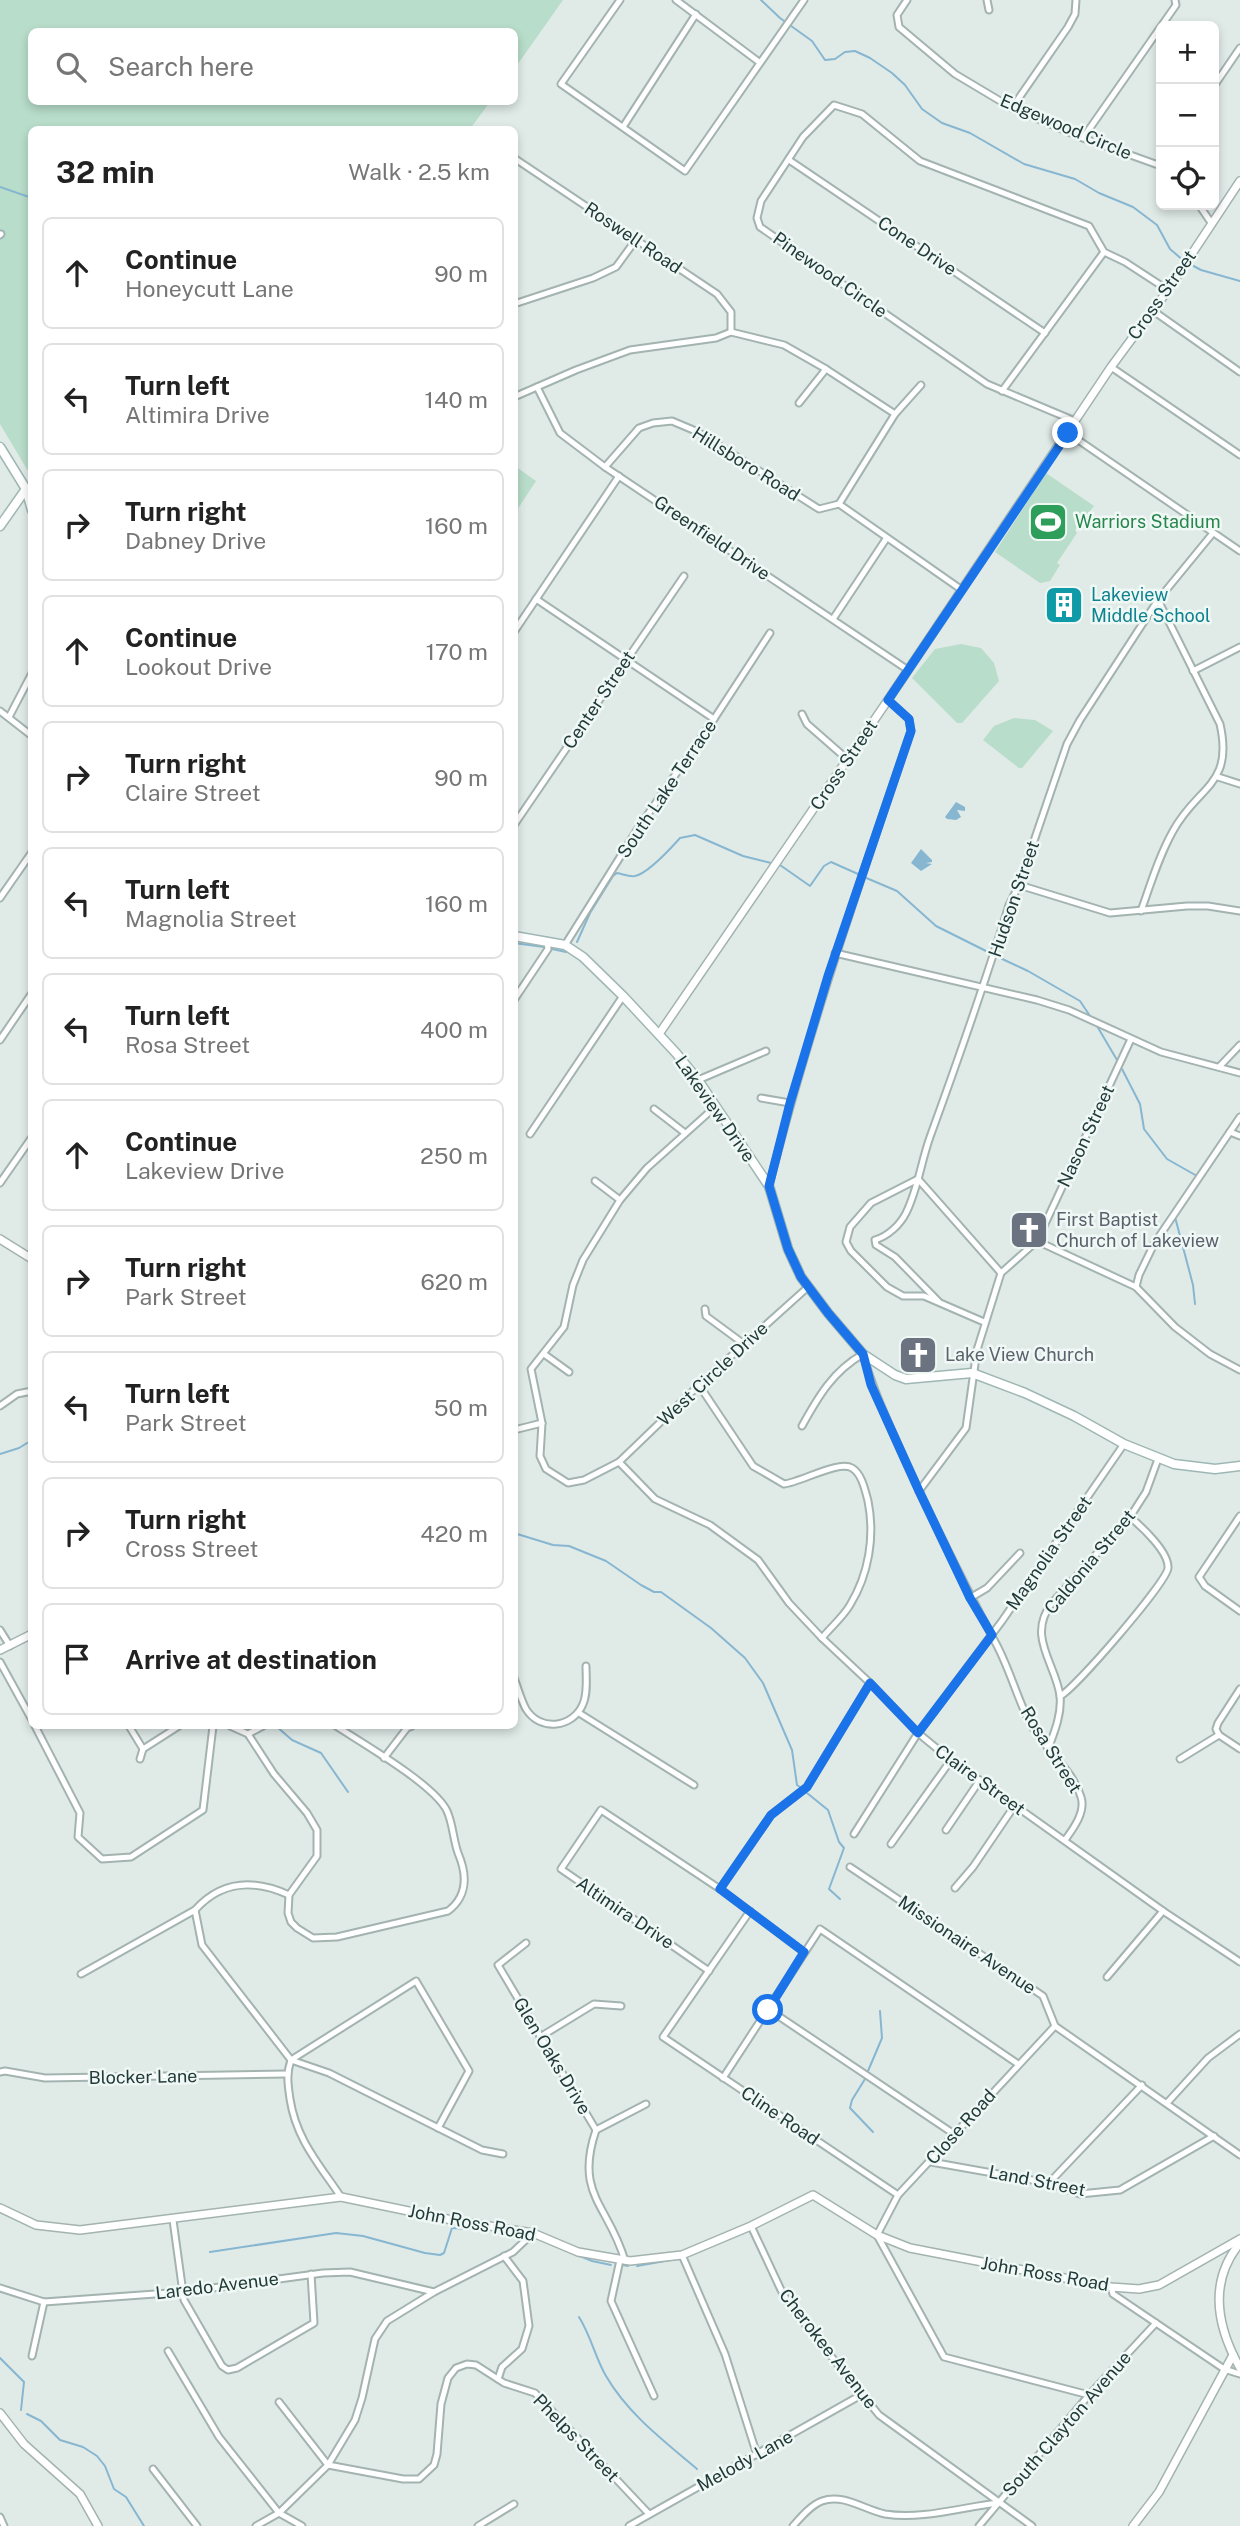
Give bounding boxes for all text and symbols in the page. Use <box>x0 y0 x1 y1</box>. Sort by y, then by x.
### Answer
map controls <box>1156 21 1219 210</box>
button: + <box>1156 21 1219 84</box>
search box <box>28 28 518 105</box>
icon: search <box>52 48 90 86</box>
text: Search here <box>108 51 254 82</box>
button: − <box>1156 84 1219 147</box>
street label: Edgewood Circle <box>997 89 1135 164</box>
button: locate <box>1156 147 1219 210</box>
text: 32 min <box>56 154 155 190</box>
text: Walk · 2.5 km <box>348 158 490 185</box>
street label: Roswell Road <box>581 197 686 278</box>
street label: Cone Drive <box>874 212 961 280</box>
street label: Pinewood Circle <box>769 227 891 322</box>
text: Continue <box>125 244 237 275</box>
street label: Cross Street <box>1123 246 1200 344</box>
icon: ahead <box>58 254 96 292</box>
text: 90 m <box>434 260 488 287</box>
text: Honeycutt Lane <box>125 275 294 302</box>
text: Turn left <box>125 370 230 401</box>
icon: left <box>58 380 96 418</box>
text: 140 m <box>425 386 488 413</box>
text: Altimira Drive <box>125 401 270 428</box>
route end <box>1052 417 1083 448</box>
street label: Hillsboro Road <box>689 422 804 505</box>
street label: Greenfield Drive <box>650 491 774 584</box>
text: Turn right <box>125 496 247 527</box>
sports icon: Warriors Stadium <box>1027 501 1069 543</box>
icon: right <box>58 506 96 544</box>
place label: Warriors Stadium <box>1075 511 1221 532</box>
text: 160 m <box>425 512 488 539</box>
text: Dabney Drive <box>125 527 266 554</box>
building icon: Lakeview Middle School <box>1043 584 1085 626</box>
place label: Lakeview Middle School <box>1091 584 1210 626</box>
text: Continue <box>125 622 237 653</box>
icon: ahead <box>58 632 96 670</box>
text: 170 m <box>426 638 488 665</box>
street label: Center Street <box>558 647 639 753</box>
text: Lookout Drive <box>125 653 272 680</box>
street label: South Lake Terrace <box>613 716 721 862</box>
street label: Cross Street <box>806 716 882 814</box>
text: Turn right <box>125 748 247 779</box>
icon: right <box>58 758 96 796</box>
text: 90 m <box>434 764 488 791</box>
text: Claire Street <box>125 779 261 806</box>
street label: Hudson Street <box>984 838 1043 960</box>
text: Turn left <box>125 874 230 905</box>
icon: left <box>58 884 96 922</box>
text: 160 m <box>425 890 488 917</box>
text: Magnolia Street <box>125 905 297 932</box>
text: Turn left <box>125 1000 230 1031</box>
icon: left <box>58 1010 96 1048</box>
text: 400 m <box>420 1016 488 1043</box>
text: Rosa Street <box>125 1031 250 1058</box>
street label: Lakeview Drive <box>671 1052 760 1166</box>
street label: Nason Street <box>1053 1081 1118 1190</box>
text: Continue <box>125 1126 237 1157</box>
icon: ahead <box>58 1136 96 1174</box>
text: 250 m <box>420 1142 488 1169</box>
text: Lakeview Drive <box>125 1157 284 1184</box>
church icon: First Baptist Church of Lakeview <box>1008 1209 1050 1251</box>
place label: First Baptist Church of Lakeview <box>1056 1209 1219 1251</box>
text: Turn right <box>125 1252 247 1283</box>
icon: right <box>58 1262 96 1300</box>
text: 620 m <box>420 1268 488 1295</box>
text: Park Street <box>125 1283 247 1310</box>
street label: West Circle Drive <box>653 1317 772 1430</box>
church icon: Lake View Church <box>897 1334 939 1376</box>
place label: Lake View Church <box>945 1344 1094 1365</box>
text: Turn left <box>125 1378 230 1409</box>
icon: left <box>58 1388 96 1426</box>
text: 50 m <box>434 1394 488 1421</box>
text: Park Street <box>125 1409 247 1436</box>
street label: Magnolia Street <box>1001 1492 1096 1614</box>
text: Turn right <box>125 1504 247 1535</box>
street label: Caldonia Street <box>1040 1505 1139 1618</box>
icon: right <box>58 1514 96 1552</box>
text: 420 m <box>420 1520 488 1547</box>
text: Cross Street <box>125 1535 259 1562</box>
icon: arrive <box>58 1640 96 1678</box>
text: Arrive at destination <box>125 1644 377 1675</box>
street label: Rosa Street <box>1017 1703 1086 1797</box>
street label: Claire Street <box>931 1740 1029 1819</box>
street label: Altimira Drive <box>572 1872 678 1953</box>
street label: Missionaire Avenue <box>895 1891 1040 1998</box>
street label: Glen Oaks Drive <box>509 1994 596 2118</box>
route start <box>752 1994 783 2025</box>
street label: Blocker Lane <box>88 2065 198 2088</box>
street label: Cline Road <box>737 2082 823 2149</box>
street label: Close Road <box>921 2085 1000 2169</box>
street label: Land Street <box>987 2161 1087 2200</box>
street label: John Ross Road <box>407 2200 538 2245</box>
street label: John Ross Road <box>980 2252 1111 2295</box>
street label: Laredo Avenue <box>154 2268 280 2303</box>
street label: Cherokee Avenue <box>775 2285 882 2413</box>
street label: South Clayton Avenue <box>998 2347 1135 2500</box>
street label: Phelps Street <box>529 2389 624 2486</box>
street label: Melody Lane <box>693 2426 796 2496</box>

